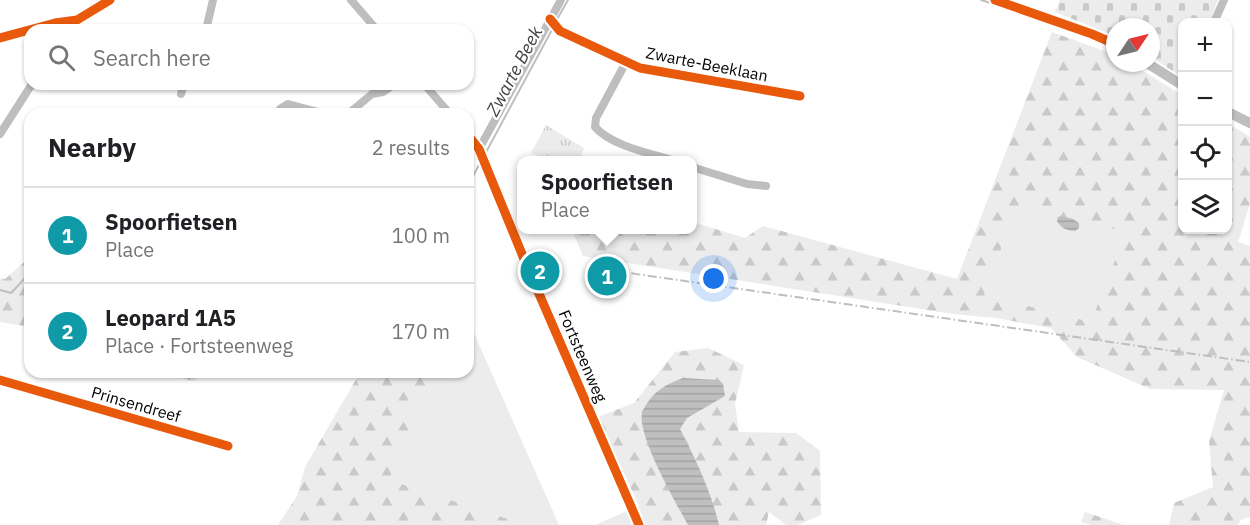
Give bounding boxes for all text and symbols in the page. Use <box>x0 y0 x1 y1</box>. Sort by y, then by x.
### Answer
north arrow <box>1106 18 1160 72</box>
map controls <box>1178 18 1232 234</box>
button: + <box>1178 18 1232 72</box>
water label: Zwarte Beek <box>480 22 548 121</box>
search box <box>24 24 474 90</box>
icon: search <box>45 41 78 74</box>
street label: Zwarte-Beeklaan <box>644 42 770 86</box>
text: Search here <box>93 43 211 72</box>
button: − <box>1178 72 1232 126</box>
button: locate <box>1178 126 1232 180</box>
text: Nearby <box>48 130 136 164</box>
text: 2 results <box>372 134 450 161</box>
popup <box>517 156 697 234</box>
text: Spoorfietsen <box>541 167 673 196</box>
button: layers <box>1178 180 1232 234</box>
text: Place <box>541 196 590 223</box>
text: Spoorfietsen <box>105 207 238 236</box>
text: 1 <box>62 222 74 249</box>
text: 100 m <box>392 222 450 249</box>
text: Place <box>105 236 154 263</box>
pin: 2 <box>520 248 560 294</box>
pin: 1 <box>588 254 626 298</box>
your location <box>699 264 728 293</box>
text: Leopard 1A5 <box>105 303 236 332</box>
street label: Fortsteenweg <box>555 307 612 406</box>
text: 2 <box>62 318 74 345</box>
text: 170 m <box>392 318 450 345</box>
text: Place · Fortsteenweg <box>105 332 293 359</box>
street label: Prinsendreef <box>89 382 183 426</box>

